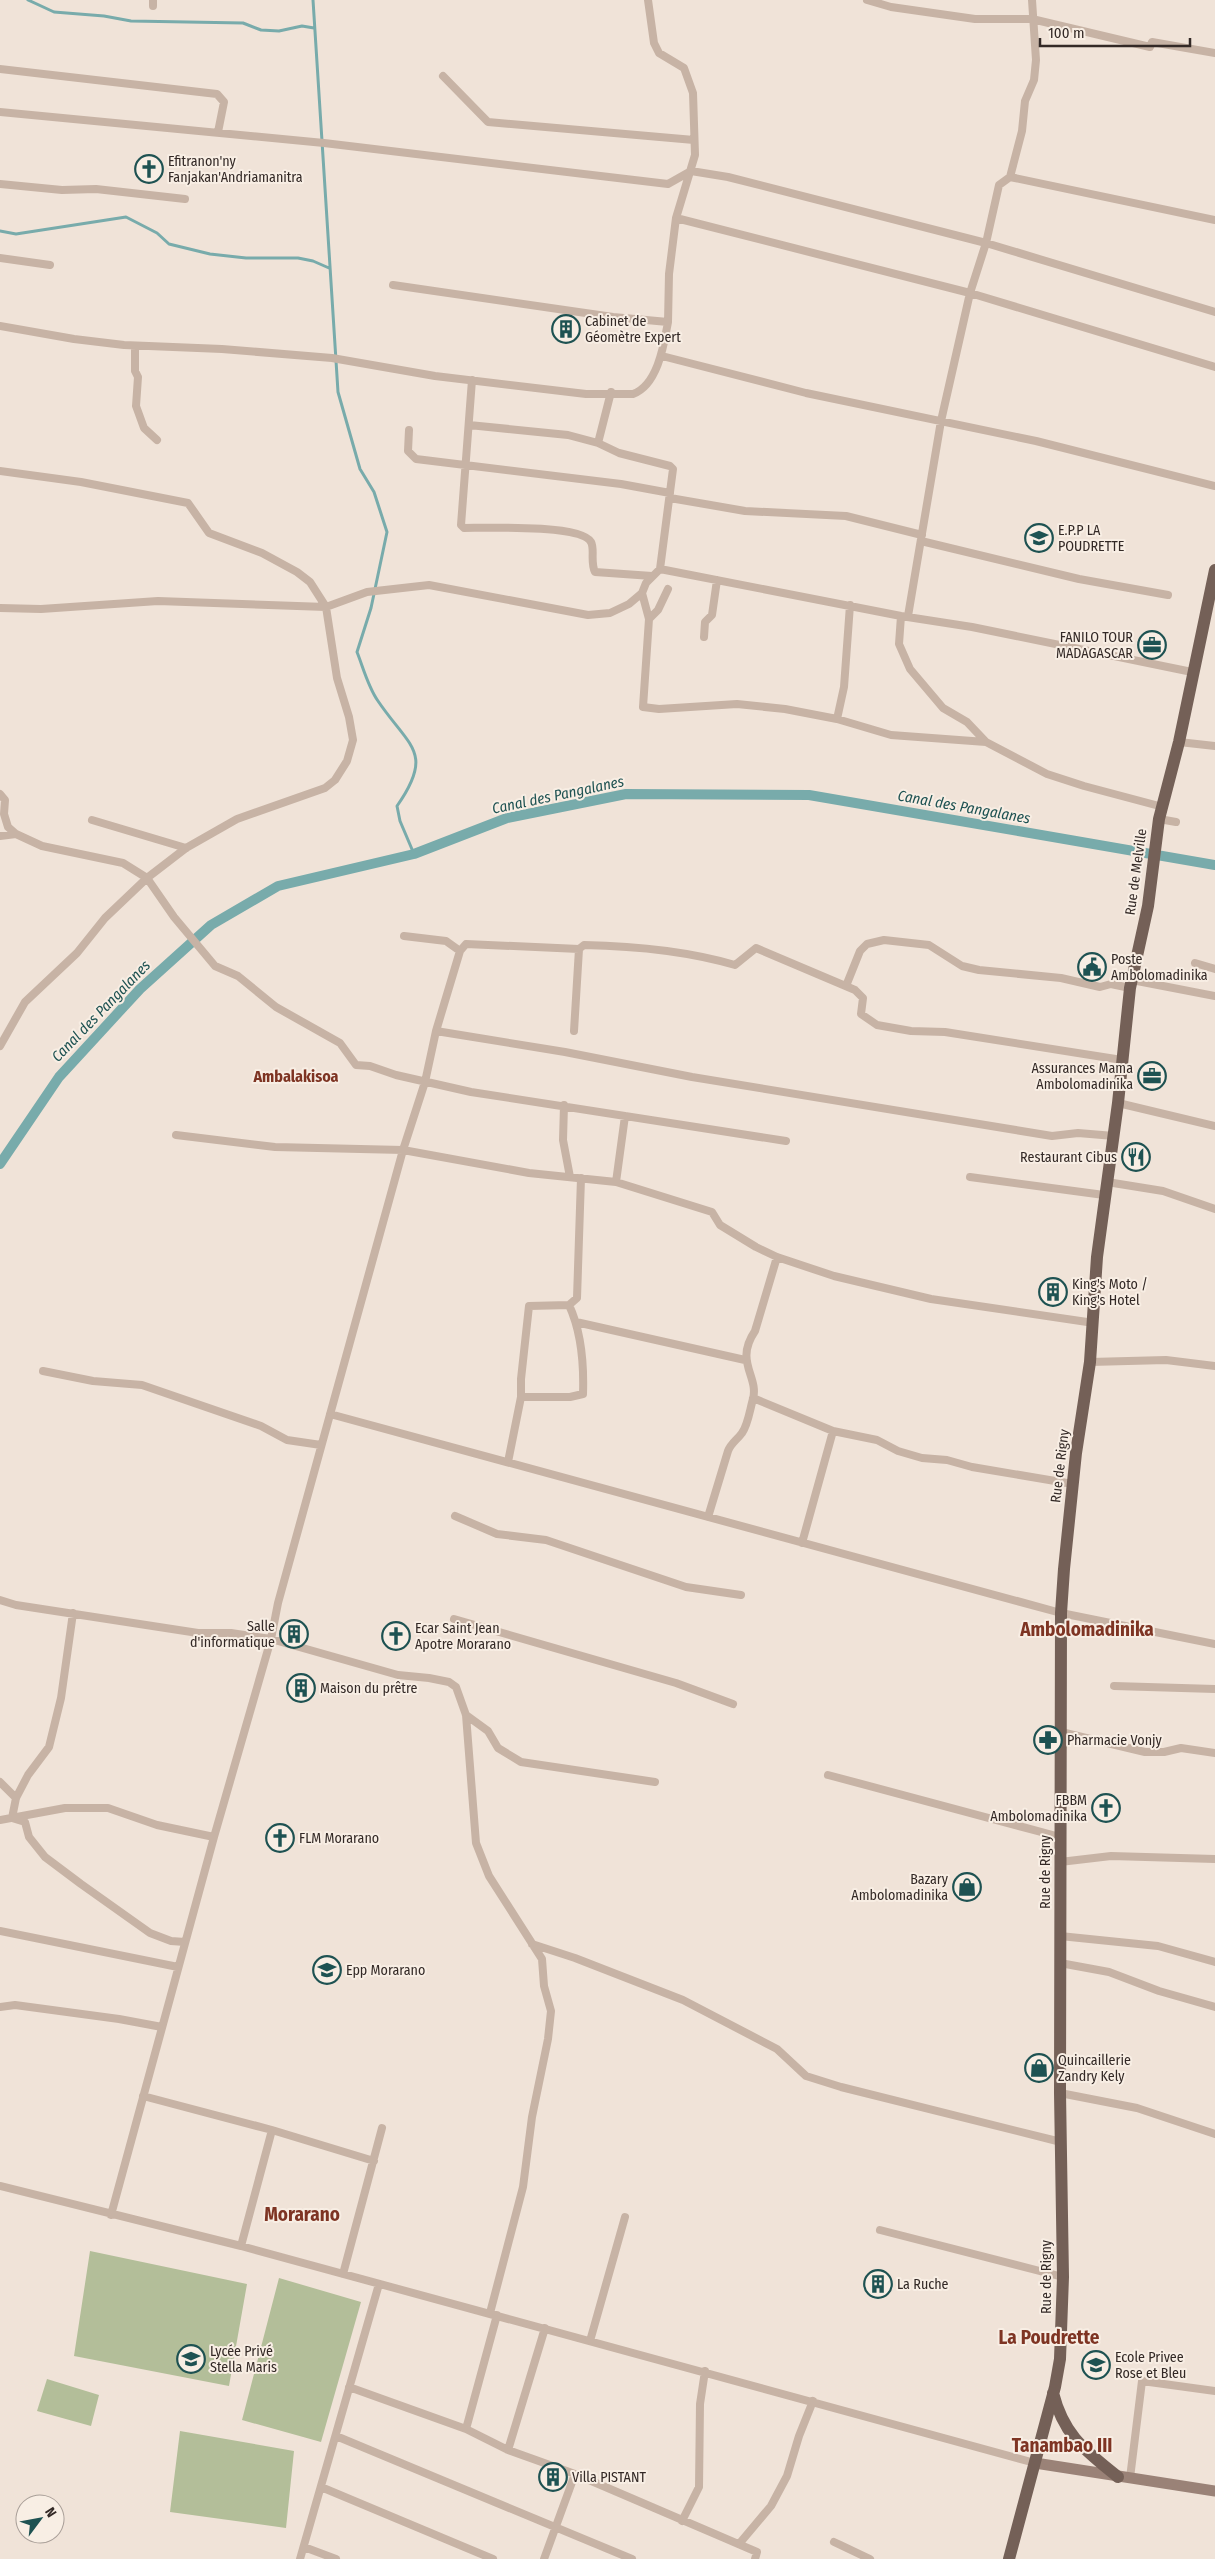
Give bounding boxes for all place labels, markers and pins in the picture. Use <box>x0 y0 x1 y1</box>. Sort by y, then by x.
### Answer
place label: Efitranon'ny Fanjakan'Andriamanitra <box>168 153 303 186</box>
church icon: Efitranon'ny Fanjakan'Andriamanitra <box>134 154 164 184</box>
place label: Cabinet de Géomètre Expert <box>585 313 681 346</box>
building icon: Cabinet de Géomètre Expert <box>551 314 581 344</box>
place label: E.P.P LA POUDRETTE <box>1058 522 1125 555</box>
school or university icon: E.P.P LA POUDRETTE <box>1024 523 1054 553</box>
place label: FANILO TOUR MADAGASCAR <box>1056 629 1133 662</box>
office icon: FANILO TOUR MADAGASCAR <box>1137 630 1167 660</box>
place label: Poste Ambolomadinika <box>1111 951 1208 984</box>
public building icon: Poste Ambolomadinika <box>1077 952 1107 982</box>
place label: Assurances Mama Ambolomadinika <box>1031 1060 1133 1093</box>
office icon: Assurances Mama Ambolomadinika <box>1137 1061 1167 1091</box>
restaurant icon: Restaurant Cibus <box>1121 1142 1151 1172</box>
place label: Restaurant Cibus <box>1020 1149 1117 1166</box>
place label: King's Moto / King's Hotel <box>1072 1276 1148 1309</box>
building icon: King's Moto / King's Hotel <box>1038 1277 1068 1307</box>
place label: Salle d'informatique <box>190 1618 275 1651</box>
building icon: Salle d'informatique <box>279 1619 309 1649</box>
place label: Ecar Saint Jean Apotre Morarano <box>415 1620 511 1653</box>
church icon: Ecar Saint Jean Apotre Morarano <box>381 1621 411 1651</box>
building icon: Maison du prêtre <box>286 1673 316 1703</box>
place label: Maison du prêtre <box>320 1680 417 1697</box>
pharmacy icon: Pharmacie Vonjy <box>1033 1725 1063 1755</box>
place label: Pharmacie Vonjy <box>1067 1732 1163 1749</box>
place label: FBBM Ambolomadinika <box>990 1792 1087 1825</box>
church icon: FBBM Ambolomadinika <box>1091 1793 1121 1823</box>
church icon: FLM Morarano <box>265 1823 295 1853</box>
place label: FLM Morarano <box>299 1830 379 1847</box>
place label: Bazary Ambolomadinika <box>851 1871 949 1904</box>
shop icon: Bazary Ambolomadinika <box>952 1872 982 1902</box>
school or university icon: Epp Morarano <box>312 1955 342 1985</box>
place label: Epp Morarano <box>346 1962 425 1979</box>
place label: Quincaillerie Zandry Kely <box>1058 2052 1131 2085</box>
shop icon: Quincaillerie Zandry Kely <box>1024 2053 1054 2083</box>
building icon: La Ruche <box>863 2269 893 2299</box>
place label: La Ruche <box>897 2276 949 2293</box>
place label: Lycée Privé Stella Maris <box>210 2343 277 2376</box>
school or university icon: Lycée Privé Stella Maris <box>176 2344 206 2374</box>
place label: Ecole Privee Rose et Bleu <box>1115 2349 1186 2382</box>
school or university icon: Ecole Privee Rose et Bleu <box>1081 2350 1111 2380</box>
building icon: Villa PISTANT <box>538 2462 568 2492</box>
place label: Villa PISTANT <box>572 2469 646 2486</box>

